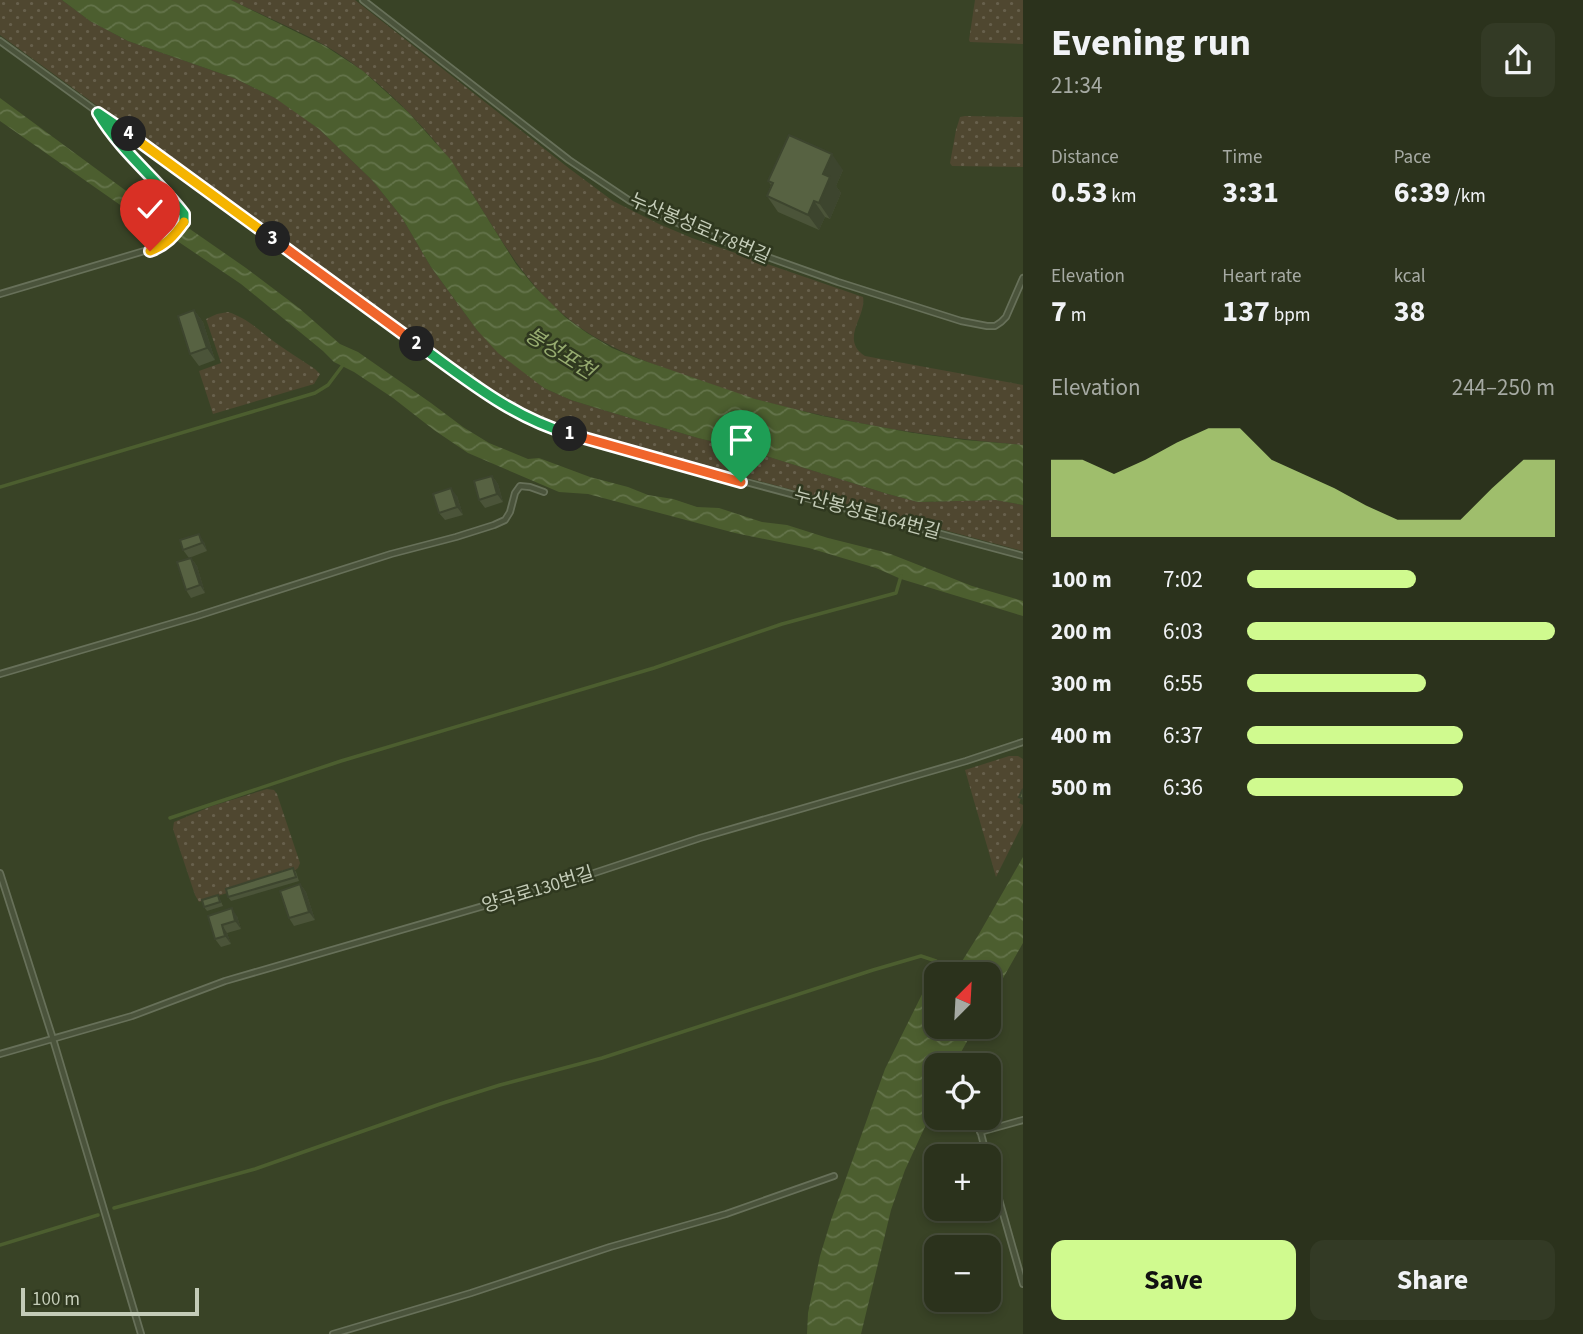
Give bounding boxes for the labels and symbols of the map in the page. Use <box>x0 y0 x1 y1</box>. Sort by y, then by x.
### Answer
pin: 4 <box>111 116 146 152</box>
pin <box>120 179 180 251</box>
street label: 누산봉성로178번길 <box>625 187 775 271</box>
pin: 3 <box>256 222 290 256</box>
water label: 봉성포천 <box>519 320 603 388</box>
pin: 2 <box>400 326 434 362</box>
pin <box>711 410 771 482</box>
pin: 1 <box>552 416 588 452</box>
street label: 누산봉성로164번길 <box>791 481 943 547</box>
street label: 양곡로130번길 <box>479 860 597 920</box>
north arrow <box>924 962 1001 1040</box>
scale bar <box>21 1285 200 1317</box>

